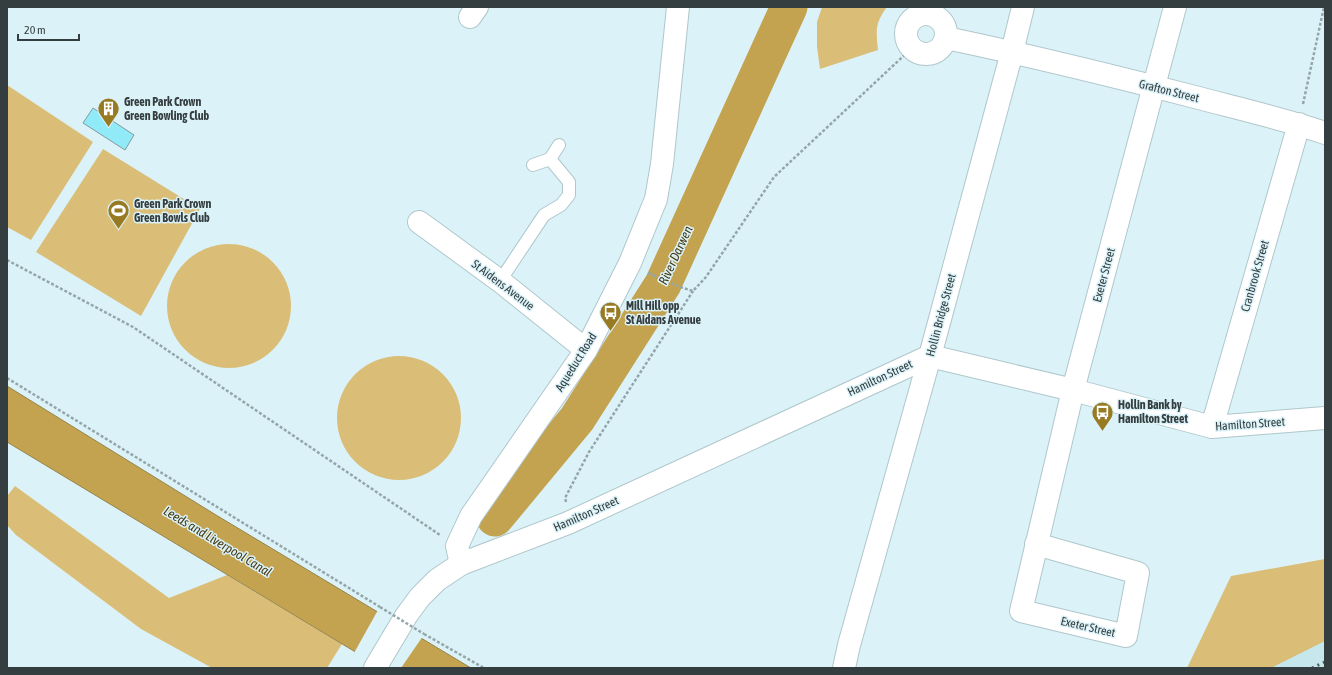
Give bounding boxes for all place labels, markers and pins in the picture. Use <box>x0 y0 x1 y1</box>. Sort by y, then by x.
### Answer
place label: Green Park Crown Green Bowling Club <box>124 95 210 123</box>
building icon: Green Park Crown Green Bowling Club <box>96 96 122 129</box>
place label: Green Park Crown Green Bowls Club <box>134 197 212 225</box>
sports icon: Green Park Crown Green Bowls Club <box>106 198 132 231</box>
place label: Mill Hill opp St Aidans Avenue <box>626 299 702 327</box>
bus stop icon: Mill Hill opp St Aidans Avenue <box>597 300 623 333</box>
place label: Hollin Bank by Hamilton Street <box>1118 398 1188 426</box>
bus stop icon: Hollin Bank by Hamilton Street <box>1089 399 1115 432</box>

